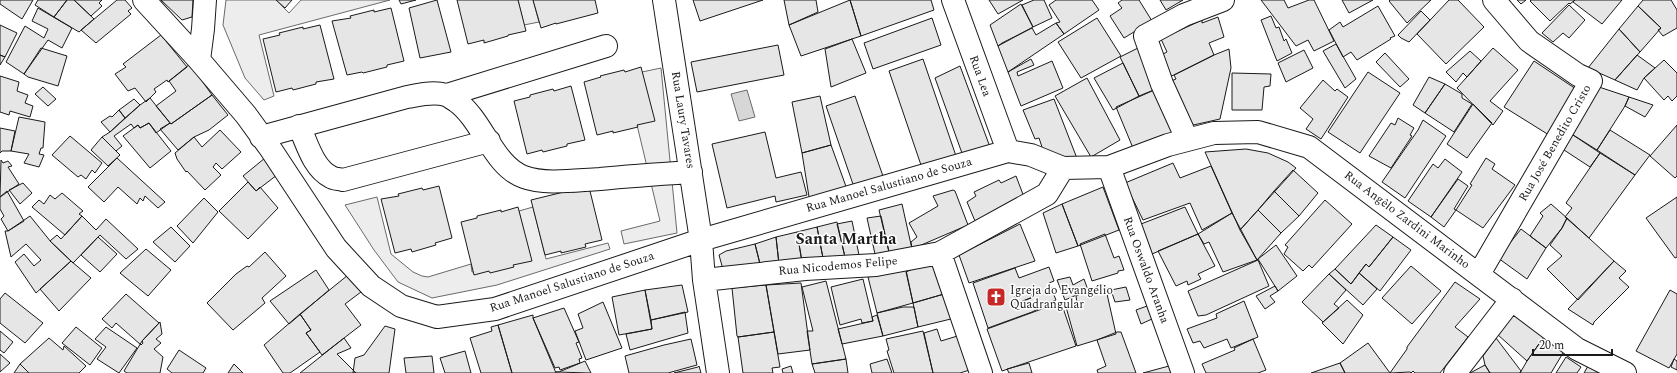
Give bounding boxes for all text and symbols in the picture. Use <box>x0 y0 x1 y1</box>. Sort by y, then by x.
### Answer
street label: Rua Lea <box>964 53 996 100</box>
street label: Rua Laury Tavares <box>666 70 700 170</box>
street label: Rua José Benedito Cristo <box>1514 81 1596 205</box>
street label: Rua Manoel Salustiano de Souza <box>804 152 974 218</box>
street label: Rua Angêlo Zardini Marinho <box>1340 166 1474 274</box>
street label: Rua Oswaldo Aranha <box>1118 214 1174 326</box>
district label: Santa Martha <box>795 227 897 251</box>
street label: Rua Manoel Salustiano de Souza <box>487 246 657 318</box>
street label: Rua Nicodemos Felipe <box>778 251 899 281</box>
place label: Igreja do Evangélio Quadrangular <box>1010 281 1113 314</box>
church icon: Igreja do Evangélio Quadrangular <box>985 286 1007 308</box>
scale bar <box>1533 331 1612 357</box>
text: 20 m <box>1539 336 1564 355</box>

